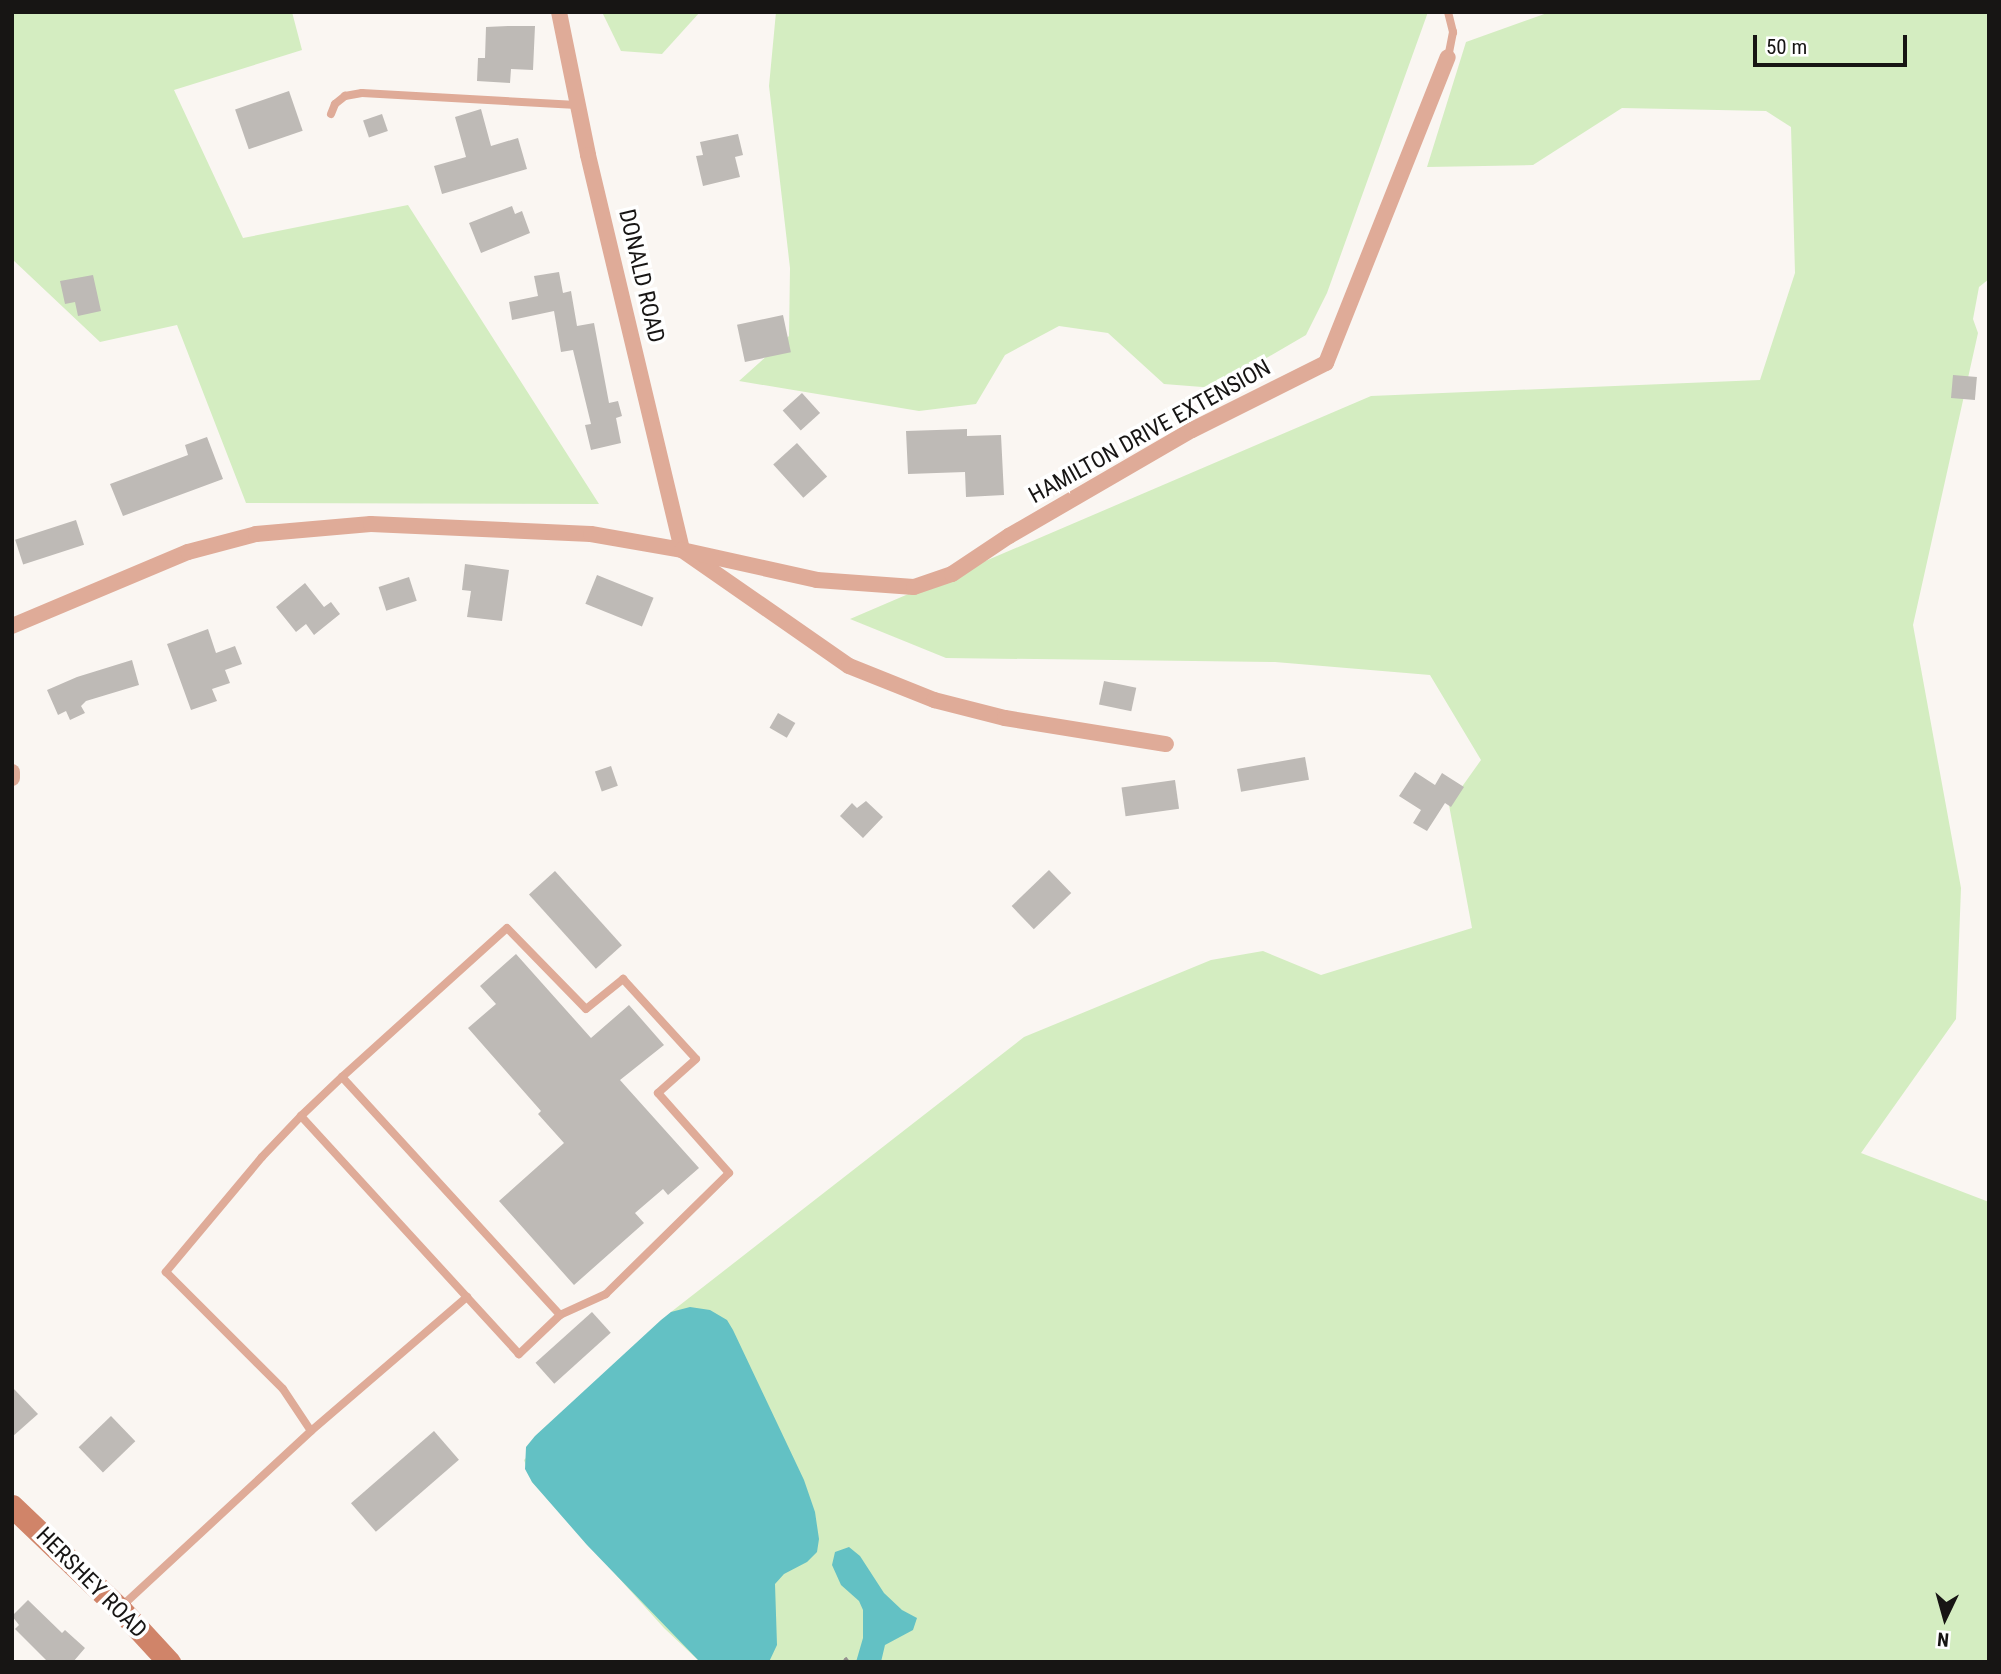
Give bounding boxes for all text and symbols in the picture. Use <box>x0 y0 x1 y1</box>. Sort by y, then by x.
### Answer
scale bar <box>1756 21 1910 65</box>
text: 50 m <box>1766 35 1807 59</box>
street label: DONALD ROAD <box>612 207 670 345</box>
street label: HAMILTON DRIVE EXTENSION <box>1024 354 1276 510</box>
street label: HERSHEY ROAD <box>30 1522 152 1644</box>
north arrow <box>1910 1583 1980 1653</box>
text: N <box>1936 1627 1950 1651</box>

